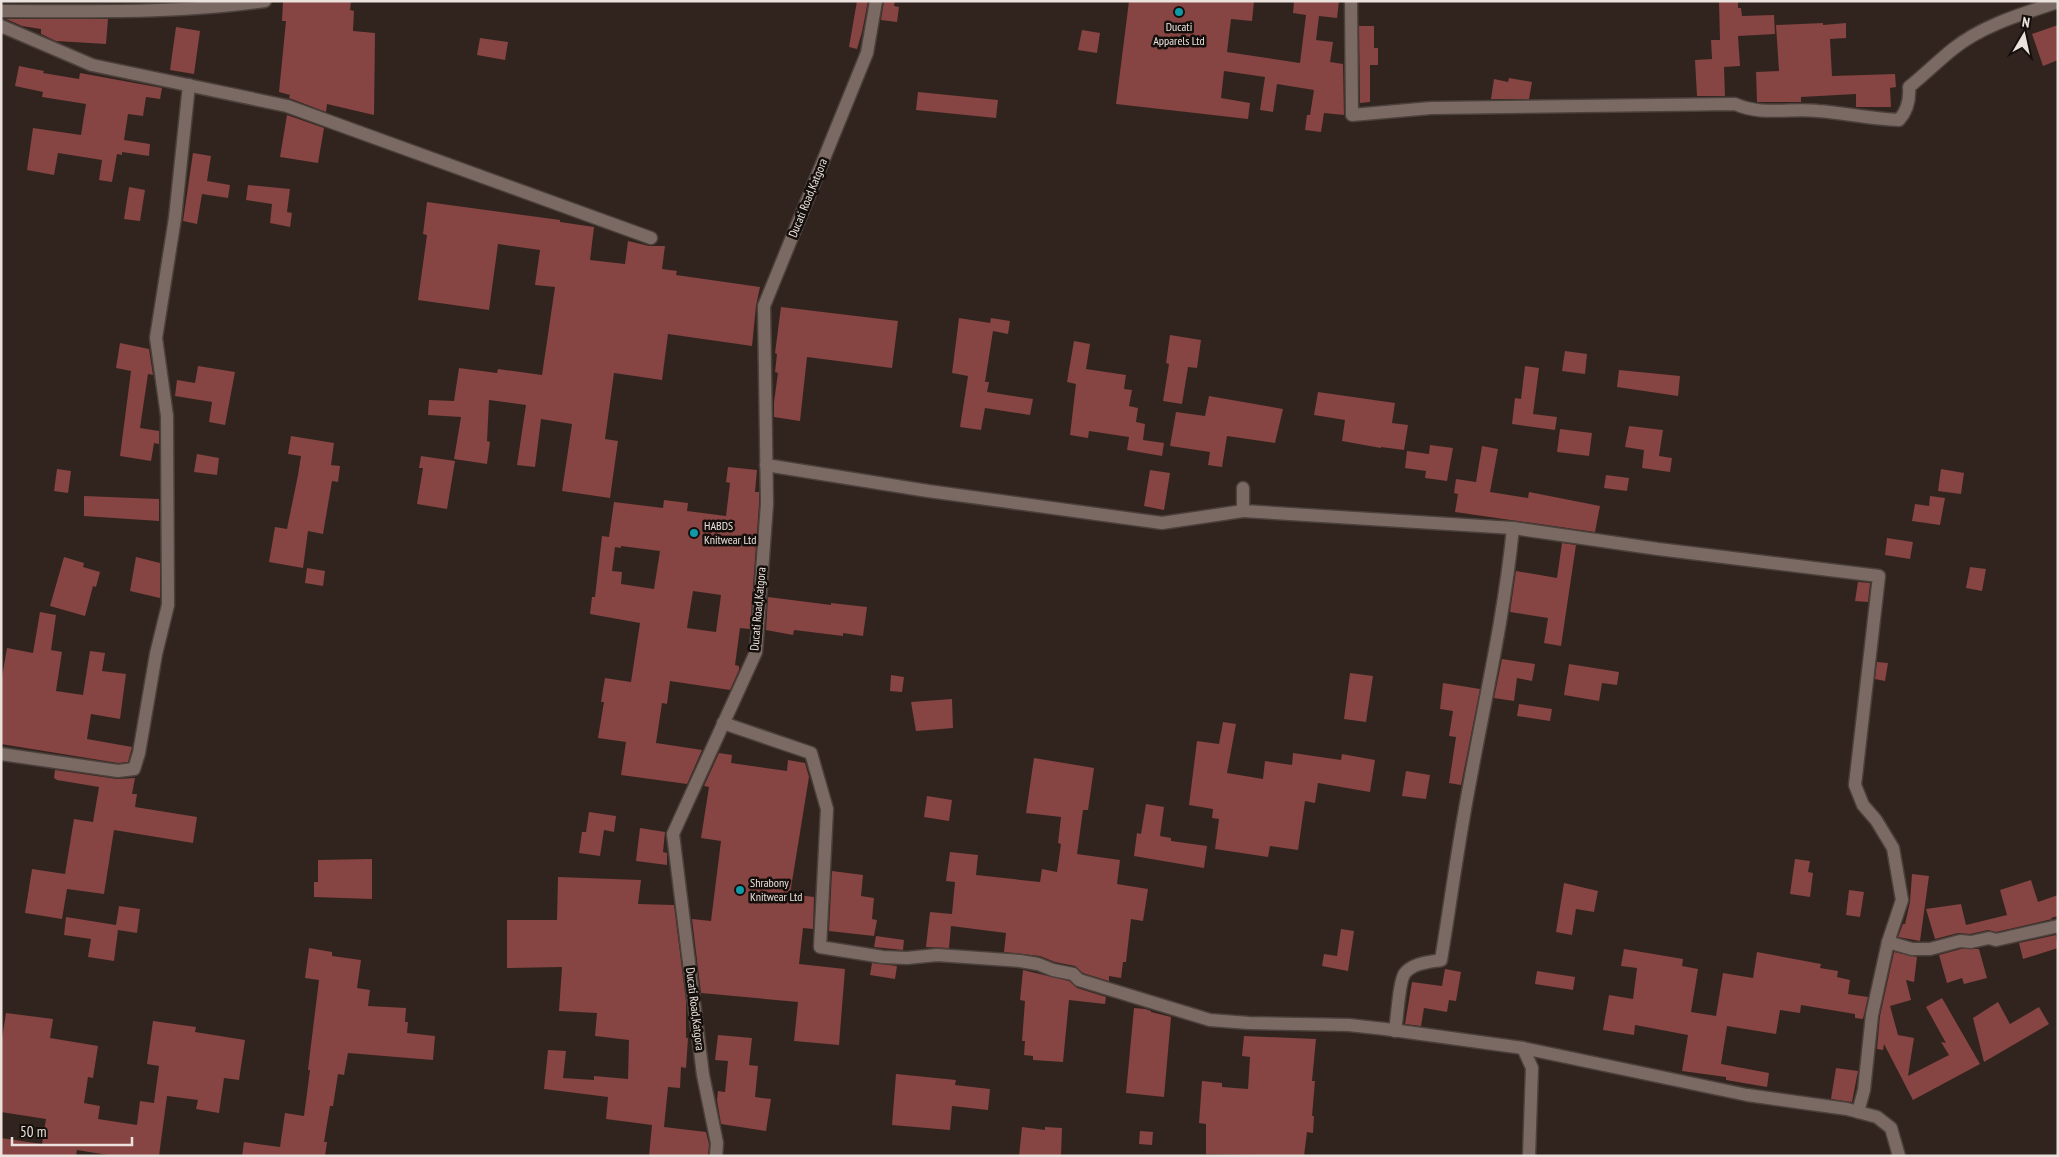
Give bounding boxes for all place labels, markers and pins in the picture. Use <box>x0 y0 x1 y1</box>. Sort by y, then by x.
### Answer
marker: Ducati Apparels Ltd <box>1173 6 1185 18</box>
place label: Ducati Apparels Ltd <box>1153 19 1205 48</box>
place label: HABDS Knitwear Ltd <box>704 518 756 547</box>
marker: HABDS Knitwear Ltd <box>688 527 700 539</box>
place label: Shrabony Knitwear Ltd <box>750 875 802 904</box>
marker: Shrabony Knitwear Ltd <box>734 884 746 896</box>

